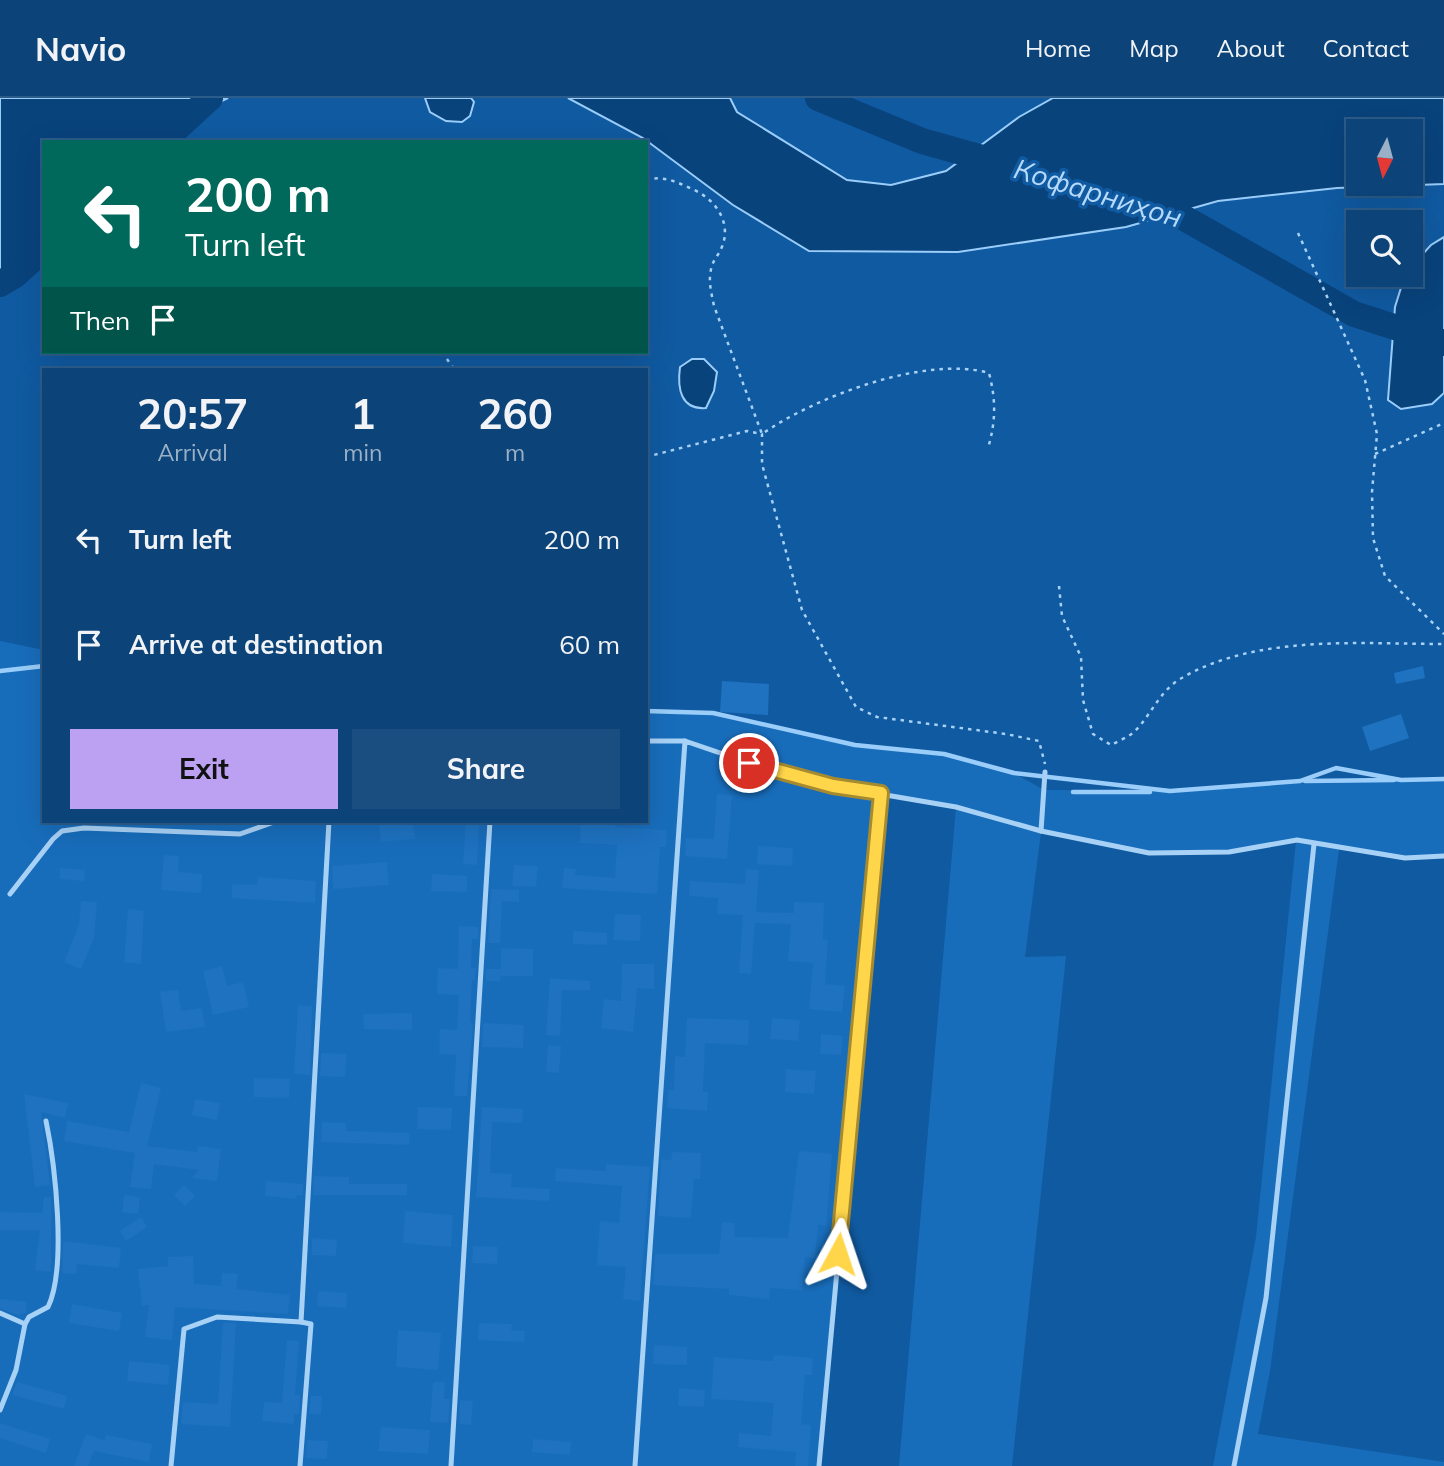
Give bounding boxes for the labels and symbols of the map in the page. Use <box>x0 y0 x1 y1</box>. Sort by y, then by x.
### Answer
north arrow <box>1346 119 1423 196</box>
water label: Кофарниҳон <box>1010 150 1186 235</box>
pin <box>719 733 779 793</box>
position arrow <box>801 1217 875 1291</box>

